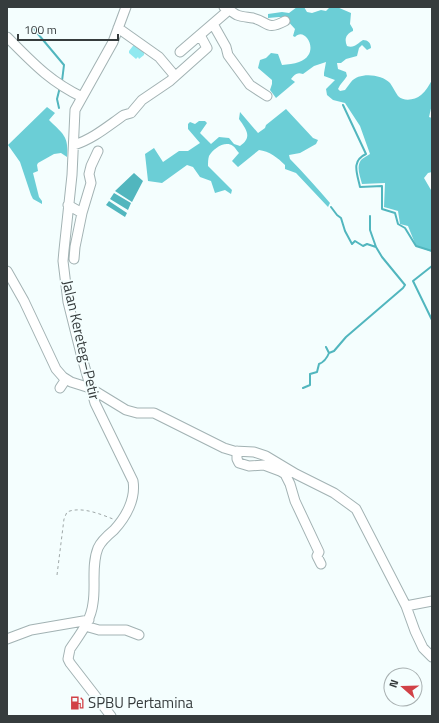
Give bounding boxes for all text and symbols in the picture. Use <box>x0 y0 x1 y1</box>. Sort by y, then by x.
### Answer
scale bar <box>18 16 118 42</box>
text: 100 m <box>24 20 57 39</box>
street label: Jalan Kereteg–Petir <box>56 278 106 402</box>
north arrow <box>383 667 423 707</box>
text: N <box>385 677 402 690</box>
place label: SPBU Pertamina <box>88 691 193 714</box>
fuel station icon: SPBU Pertamina <box>69 695 85 711</box>

